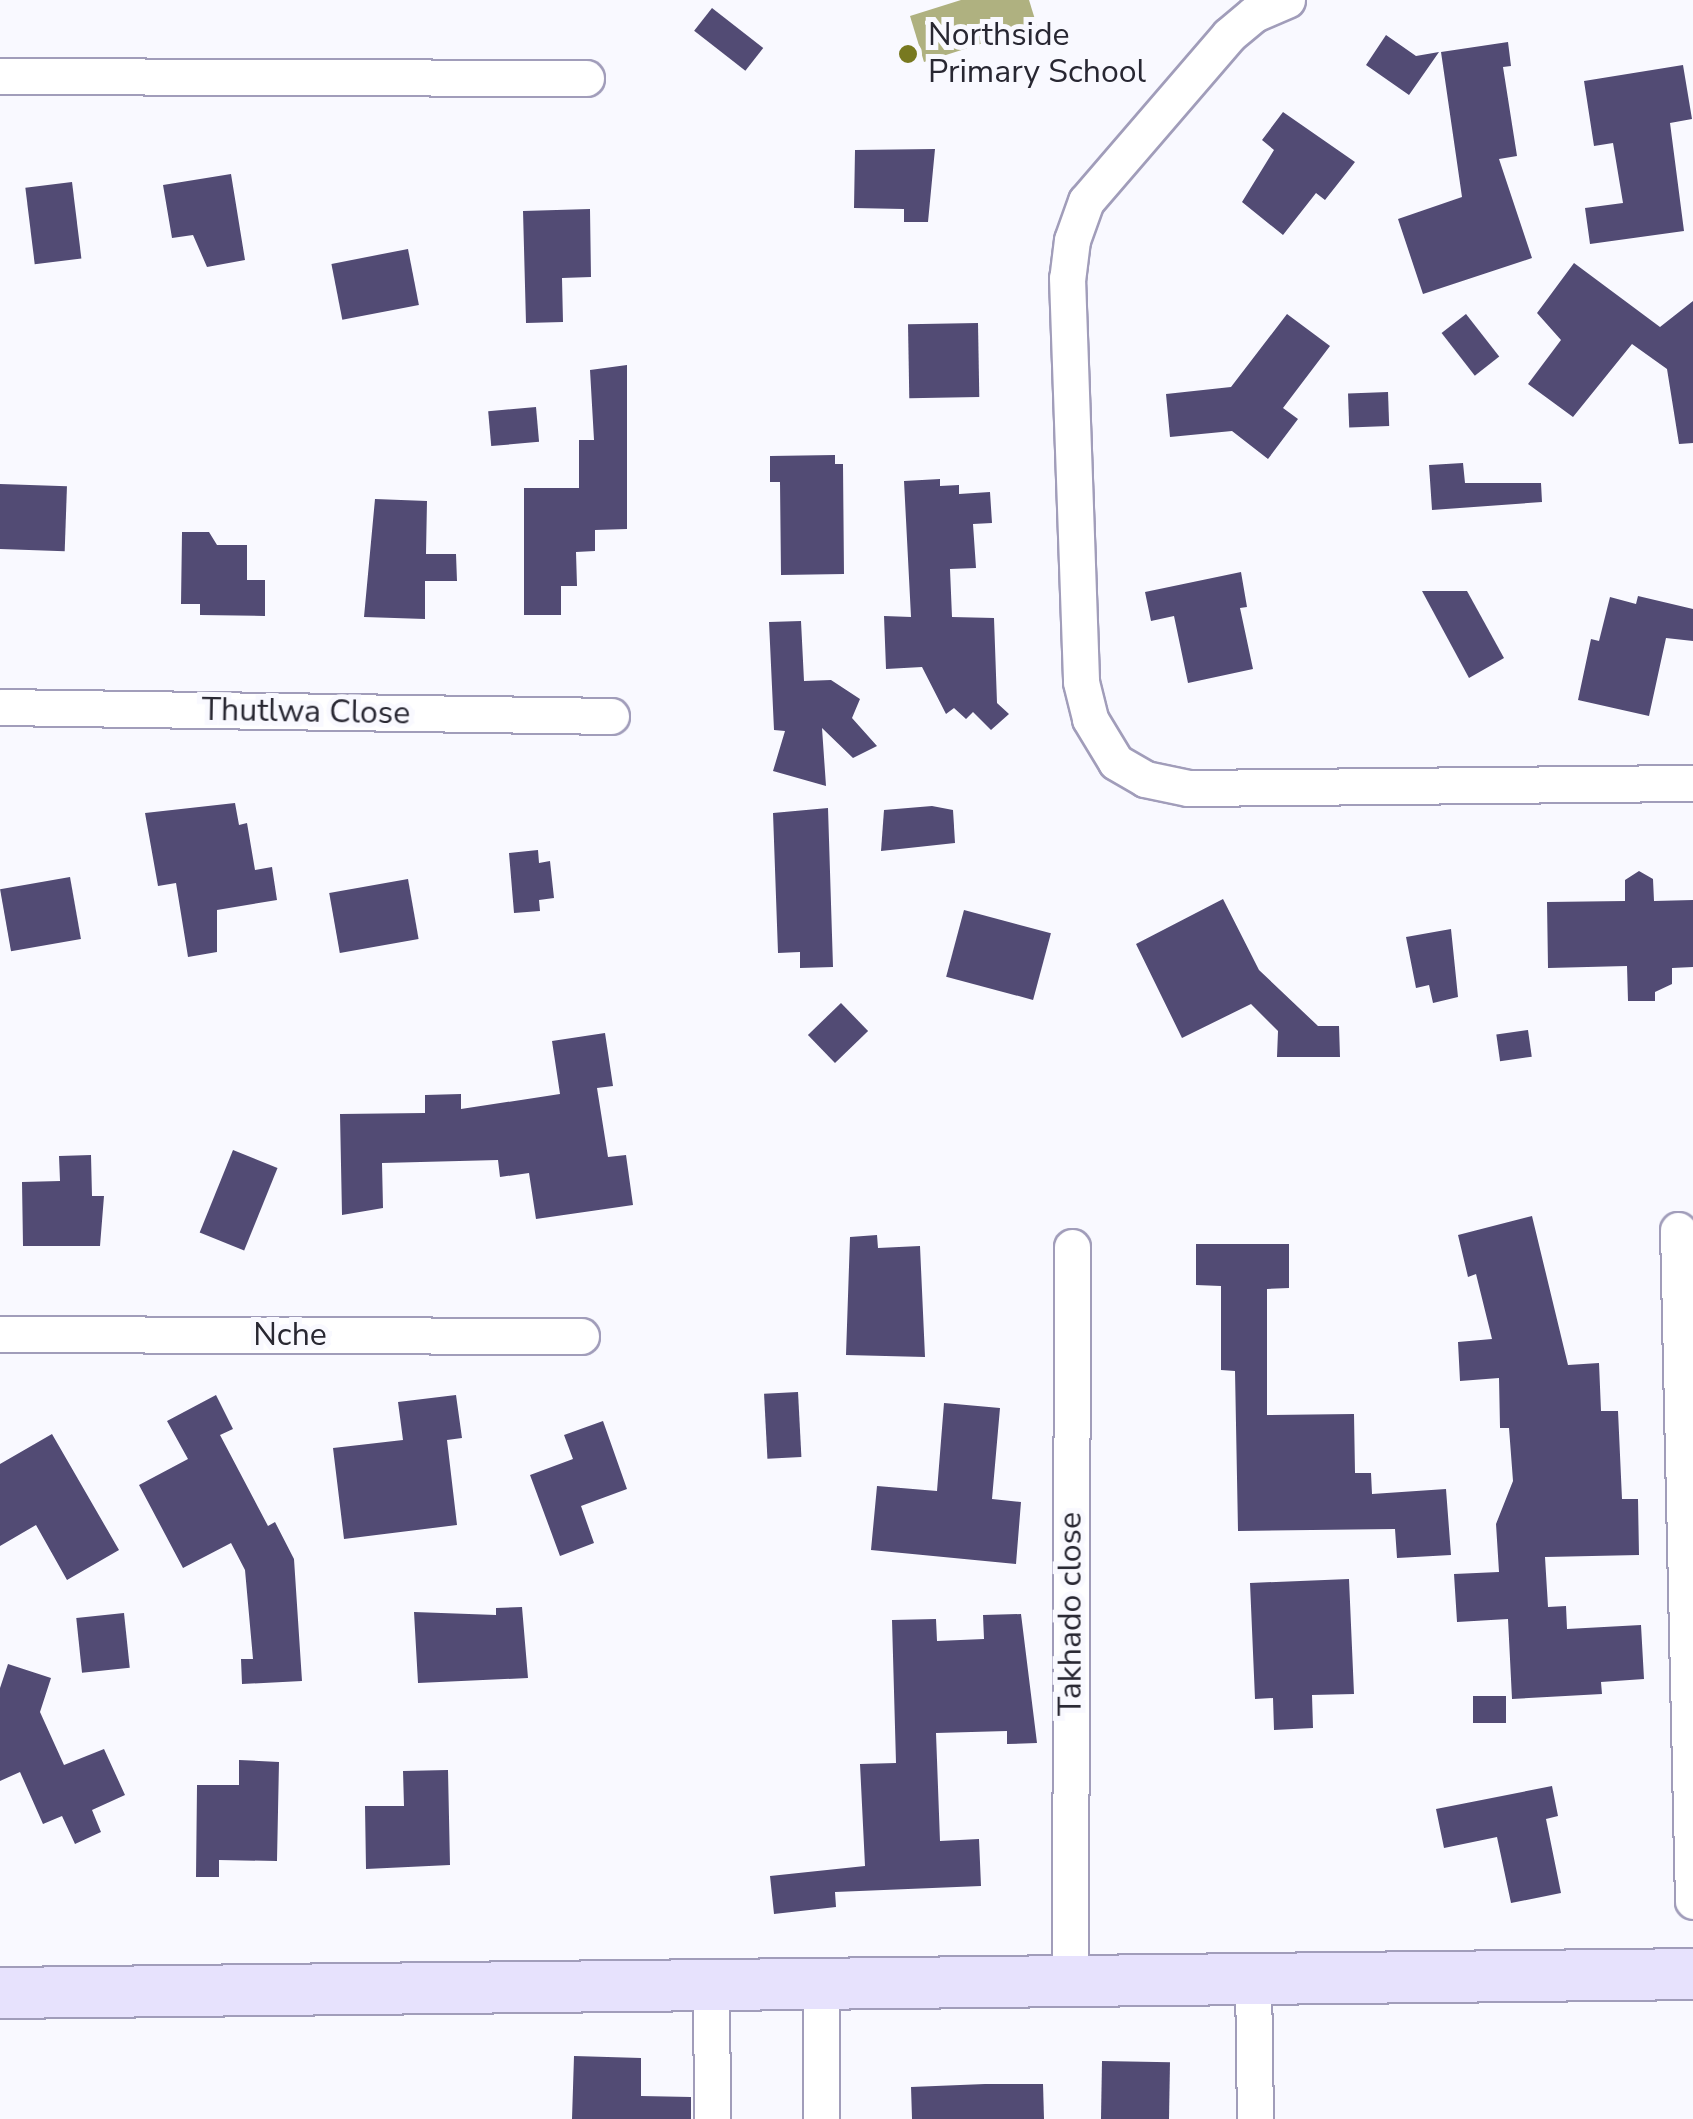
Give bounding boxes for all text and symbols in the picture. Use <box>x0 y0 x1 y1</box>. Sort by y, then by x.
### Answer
place label: Northside Primary School <box>928 17 1146 92</box>
marker: Northside Primary School <box>897 43 919 65</box>
street label: Thutlwa Close <box>201 691 411 733</box>
street label: Nche <box>253 1316 327 1354</box>
street label: Takhado close <box>1052 1512 1090 1716</box>

